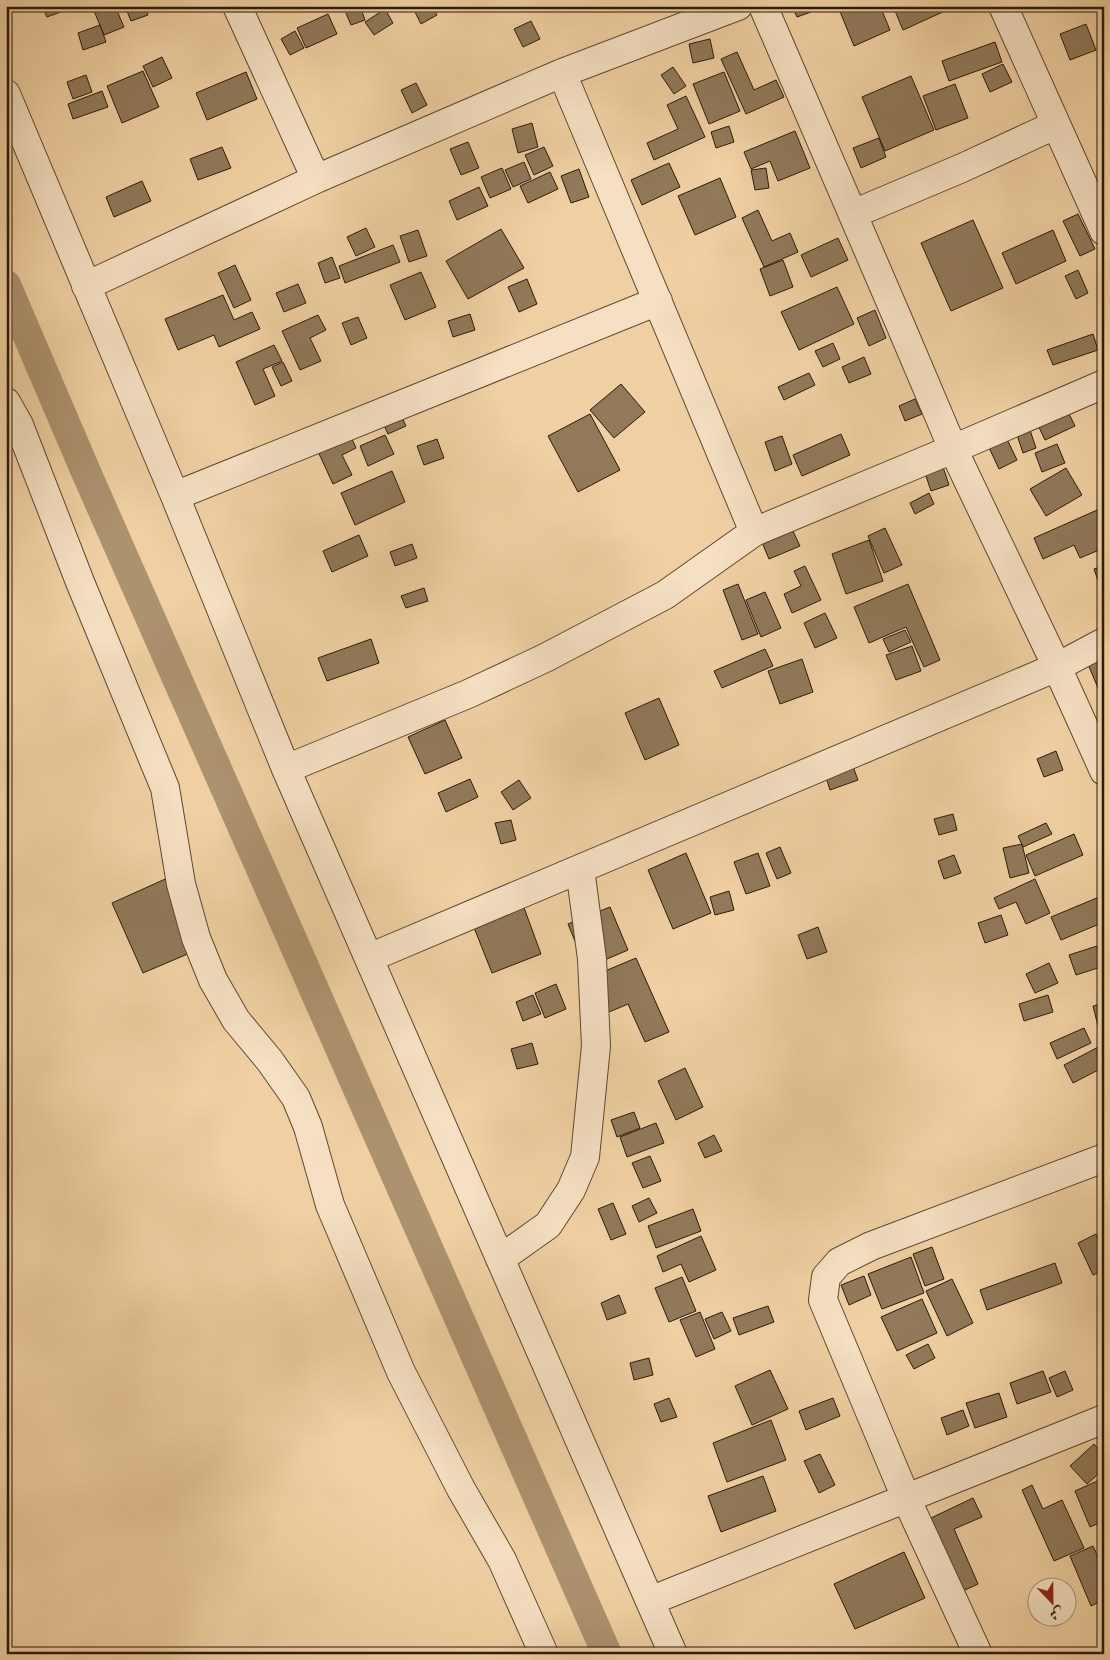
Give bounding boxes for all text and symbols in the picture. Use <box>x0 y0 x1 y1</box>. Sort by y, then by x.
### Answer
north arrow <box>1028 1578 1078 1628</box>
text: ش <box>1047 1602 1066 1624</box>

